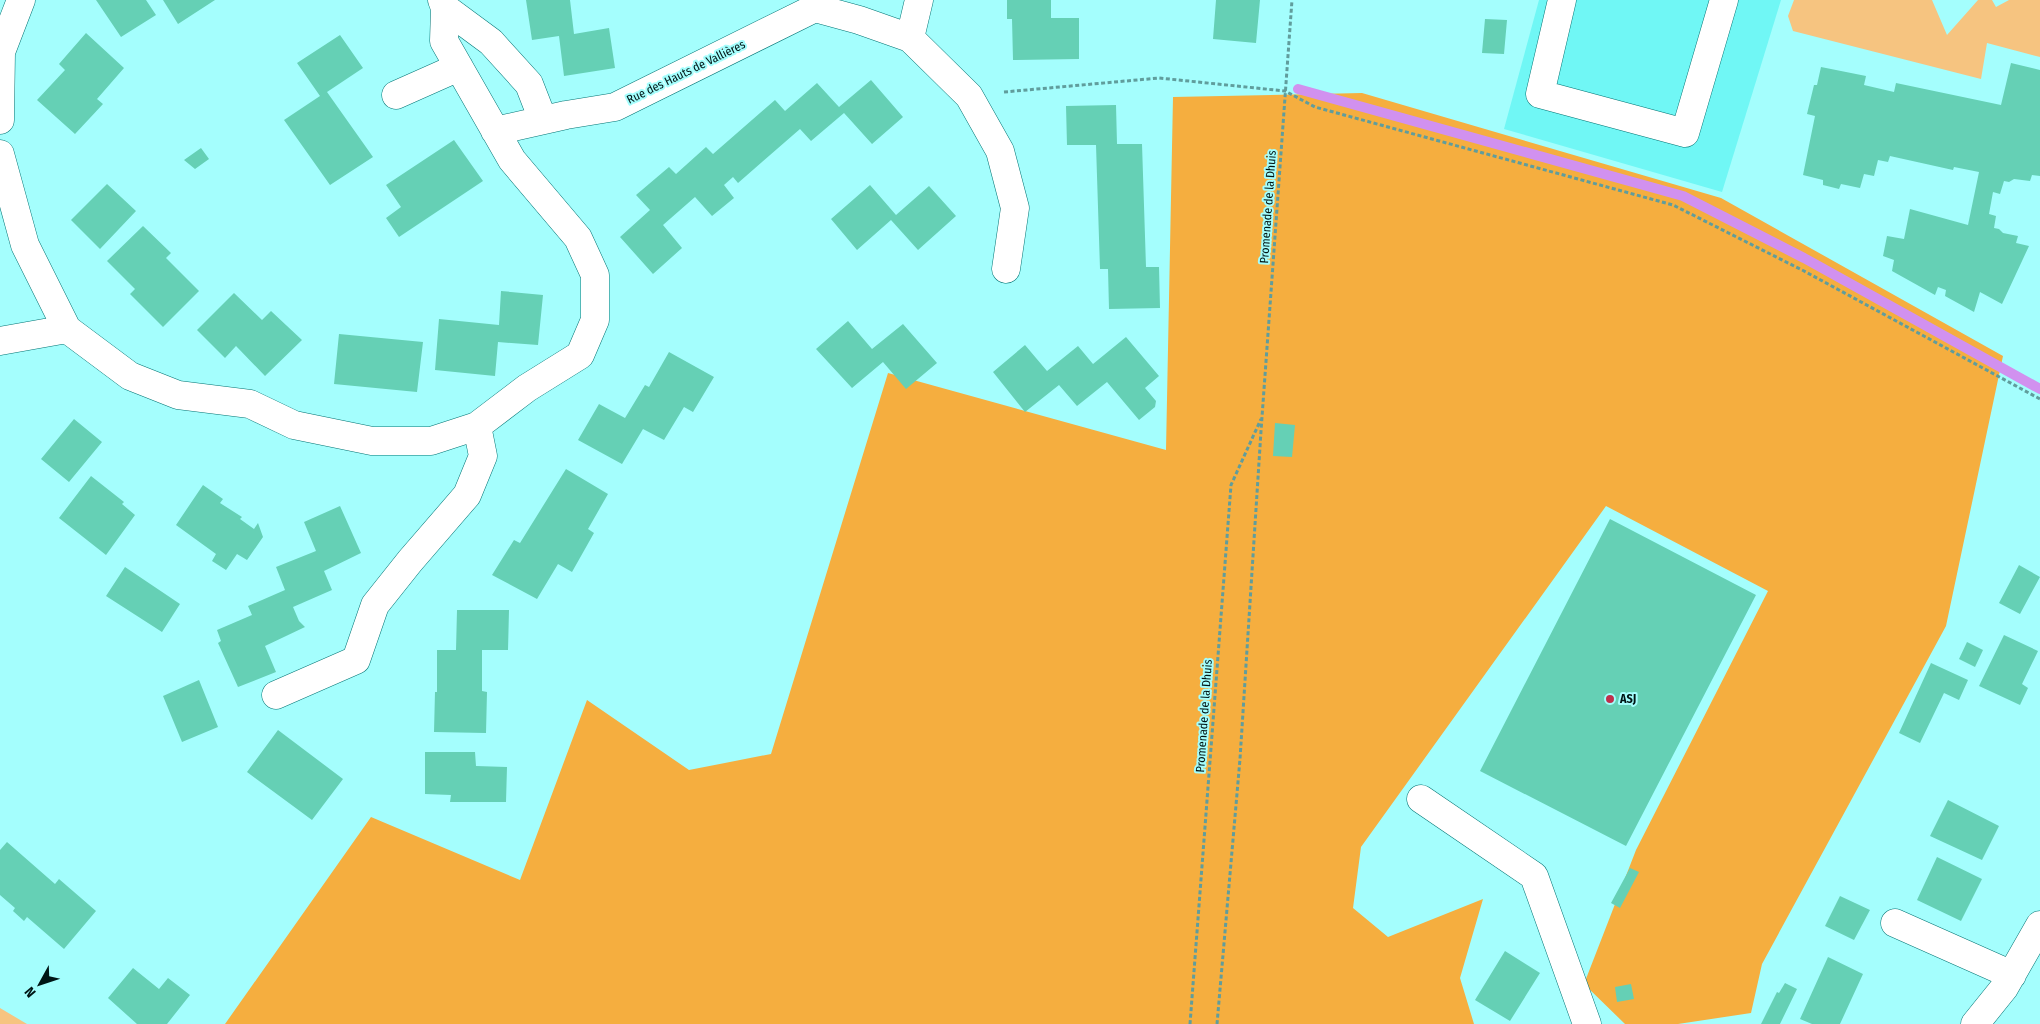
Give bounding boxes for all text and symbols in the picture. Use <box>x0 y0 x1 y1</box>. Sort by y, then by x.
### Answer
street label: Rue des Hauts de Vallières <box>625 37 747 107</box>
street label: Promenade de la Dhuis <box>1257 150 1279 264</box>
street label: Promenade de la Dhuis <box>1193 659 1215 773</box>
place label: ASJ <box>1619 692 1636 706</box>
marker: ASJ <box>1604 693 1616 705</box>
north arrow <box>15 959 65 1009</box>
text: N <box>21 983 40 1001</box>

